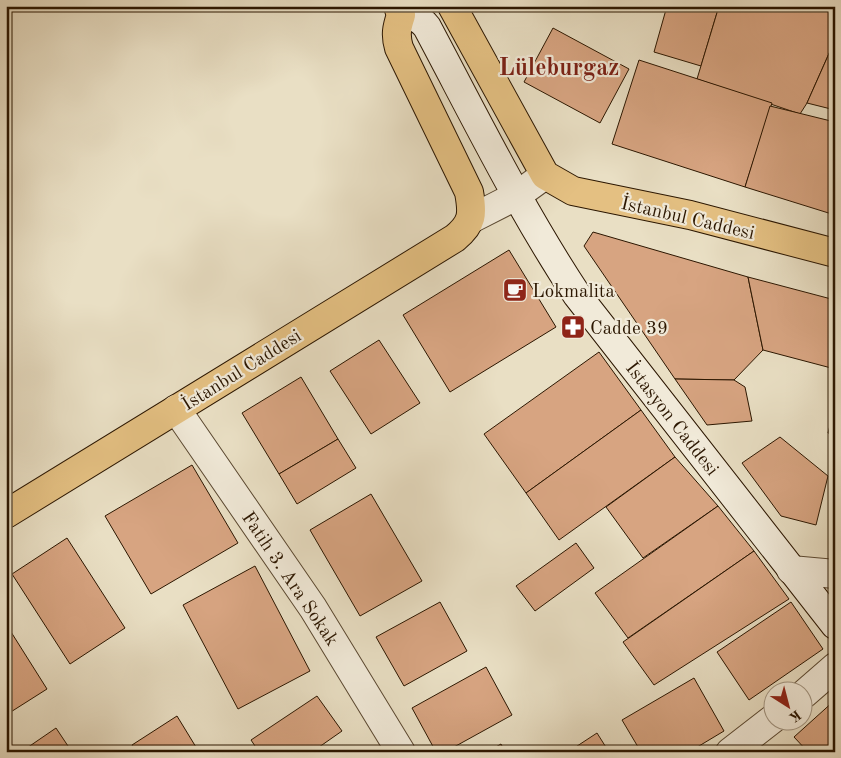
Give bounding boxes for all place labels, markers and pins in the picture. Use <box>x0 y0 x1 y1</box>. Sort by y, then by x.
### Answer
cafe icon: Lokmalita <box>502 277 528 303</box>
place label: Lokmalita <box>532 283 615 302</box>
pharmacy icon: Cadde 39 <box>560 314 586 340</box>
place label: Cadde 39 <box>590 320 668 339</box>

